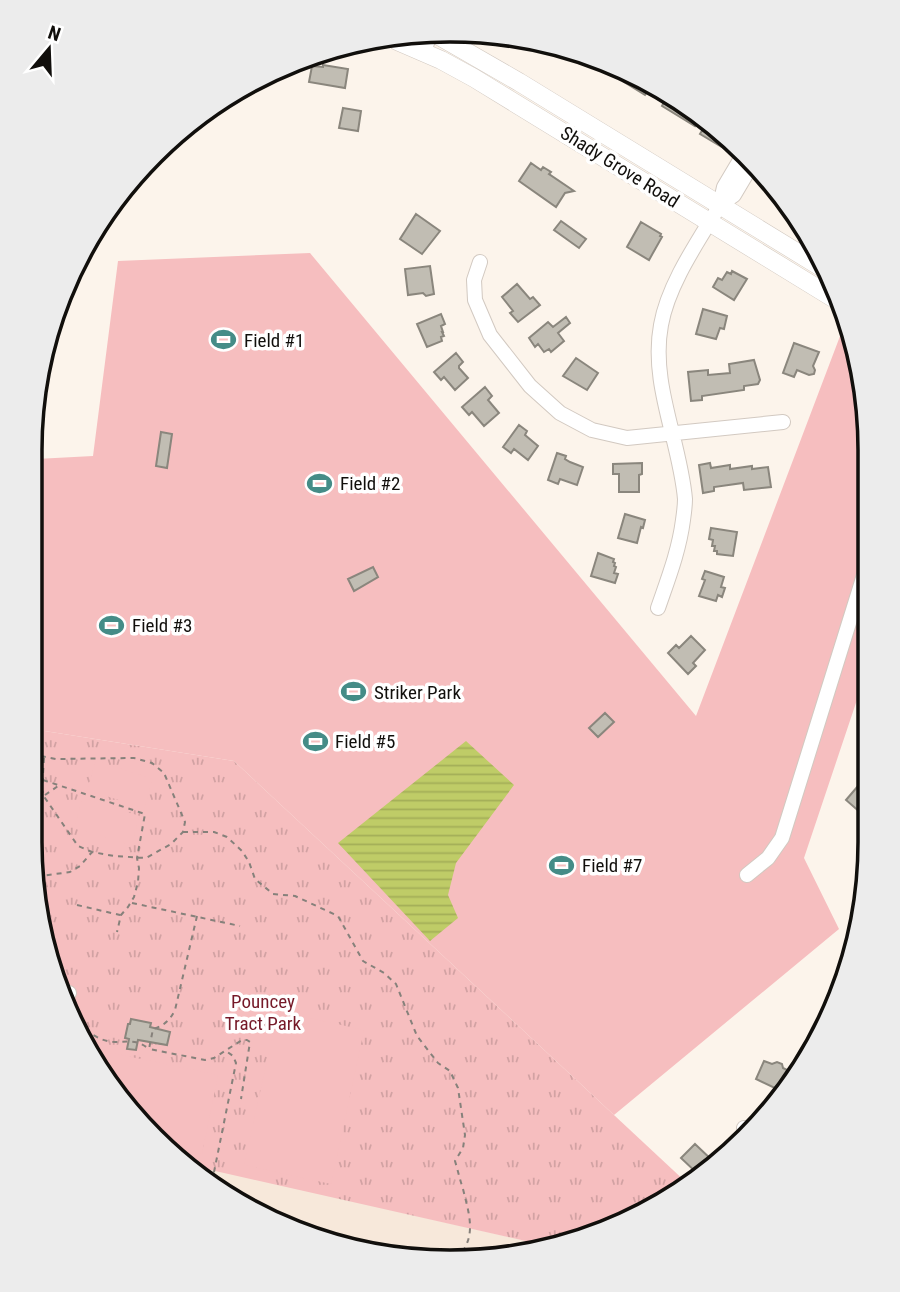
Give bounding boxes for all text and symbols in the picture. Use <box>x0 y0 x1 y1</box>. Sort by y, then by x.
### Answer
north arrow <box>14 14 84 84</box>
text: N <box>45 21 64 46</box>
street label: Shady Grove Road <box>556 121 684 213</box>
sports icon: Field #1 <box>210 326 238 354</box>
place label: Field #1 <box>244 329 304 352</box>
sports icon: Field #2 <box>306 469 334 497</box>
place label: Field #2 <box>340 472 400 495</box>
sports icon: Field #3 <box>98 611 126 639</box>
place label: Field #3 <box>132 614 192 637</box>
sports icon: Striker Park <box>340 678 368 706</box>
place label: Striker Park <box>374 681 461 704</box>
sports icon: Field #5 <box>301 727 329 755</box>
place label: Field #5 <box>335 730 395 753</box>
sports icon: Field #7 <box>548 851 576 879</box>
place label: Field #7 <box>582 854 642 877</box>
park label: Pouncey Tract Park <box>225 990 302 1035</box>

